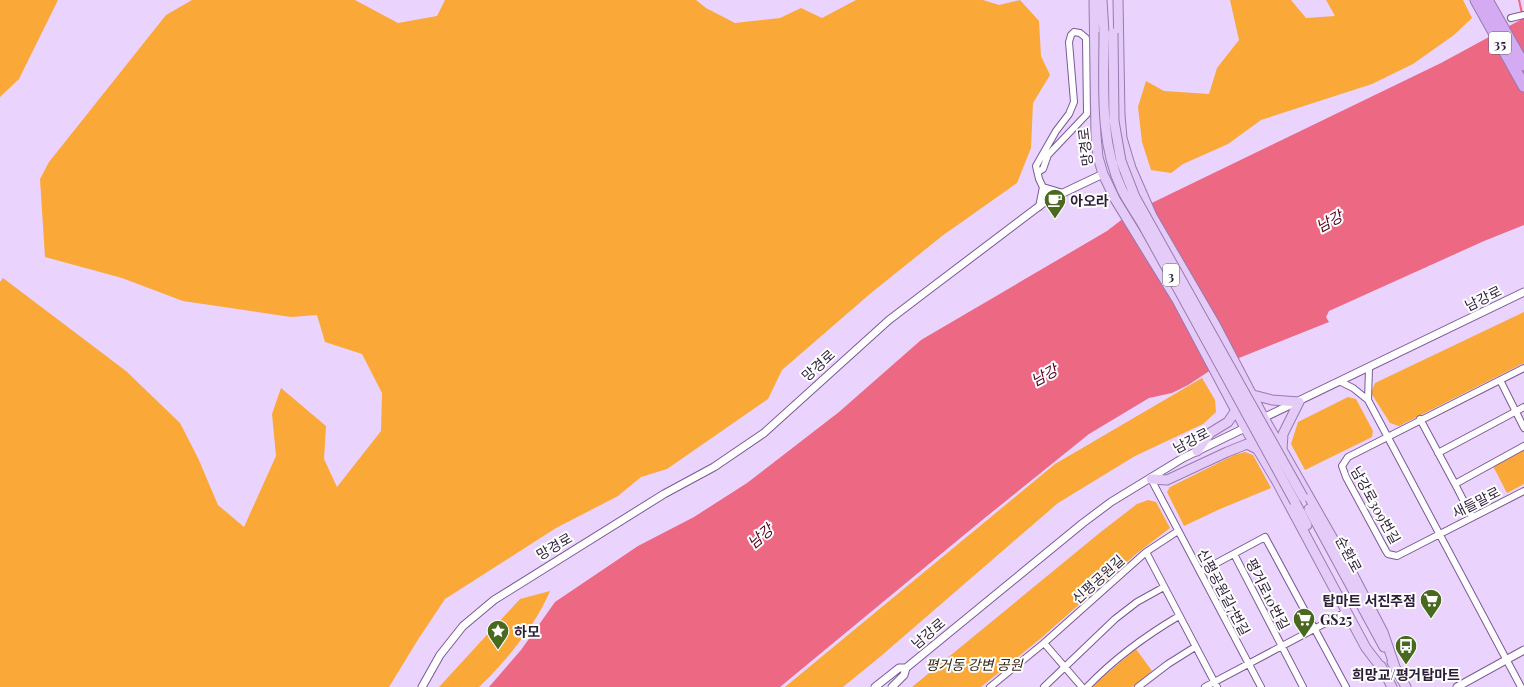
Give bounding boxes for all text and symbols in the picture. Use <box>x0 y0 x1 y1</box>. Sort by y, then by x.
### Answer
road number: 35 <box>1489 32 1511 54</box>
street label: 망경로 <box>1073 127 1097 167</box>
cafe icon: 아오라 <box>1042 187 1068 220</box>
place label: 아오라 <box>1070 191 1109 210</box>
water label: 남강 <box>1312 205 1348 236</box>
road number: 3 <box>1163 264 1179 286</box>
street label: 남강로 <box>1461 281 1505 315</box>
street label: 망경로 <box>797 345 839 385</box>
water label: 남강 <box>1027 359 1063 390</box>
street label: 남강로 <box>1169 423 1213 457</box>
street label: 남강로309번길 <box>1347 463 1405 547</box>
street label: 새들말로 <box>1449 482 1503 522</box>
water label: 남강 <box>743 518 779 553</box>
street label: 망경로 <box>533 528 576 564</box>
street label: 순환로 <box>1332 532 1367 576</box>
street label: 신평공원길7번길 <box>1193 545 1255 639</box>
street label: 신평공원길 <box>1068 550 1128 608</box>
street label: 평거로10번길 <box>1242 555 1294 633</box>
supermarket icon: 탑마트 서진주점 <box>1418 587 1444 620</box>
place label: 탑마트 서진주점 <box>1323 591 1416 610</box>
supermarket icon: GS25 <box>1291 606 1317 639</box>
place label: GS25 <box>1320 610 1352 629</box>
street label: 남강로 <box>907 613 949 653</box>
place icon: 하모 <box>485 618 511 651</box>
place label: 하모 <box>514 622 540 641</box>
bus stop icon: 희망교/평거탑마트 <box>1393 633 1419 666</box>
park label: 평거동 강변 공원 <box>925 655 1024 674</box>
place label: 희망교/평거탑마트 <box>1352 665 1460 684</box>

